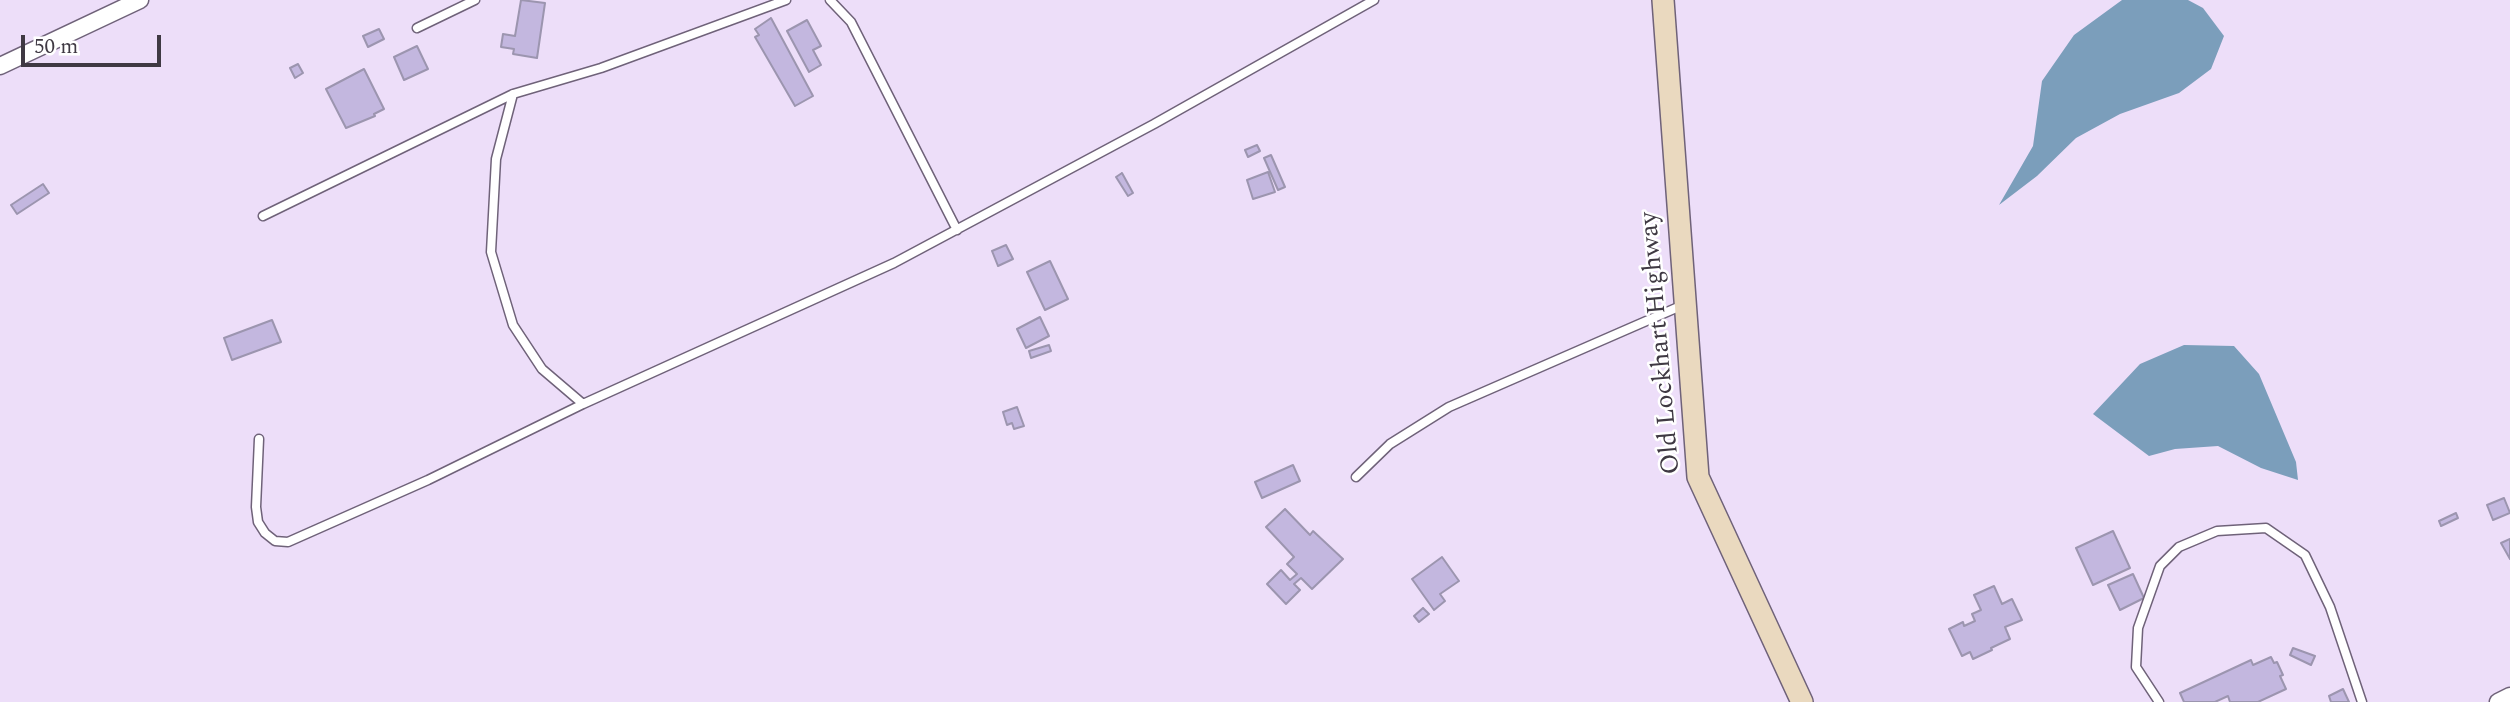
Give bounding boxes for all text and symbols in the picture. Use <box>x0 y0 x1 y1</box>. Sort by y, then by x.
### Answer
scale bar <box>24 21 164 65</box>
text: 50 m <box>34 31 78 63</box>
street label: Old Lockhart Highway <box>1635 210 1689 476</box>

